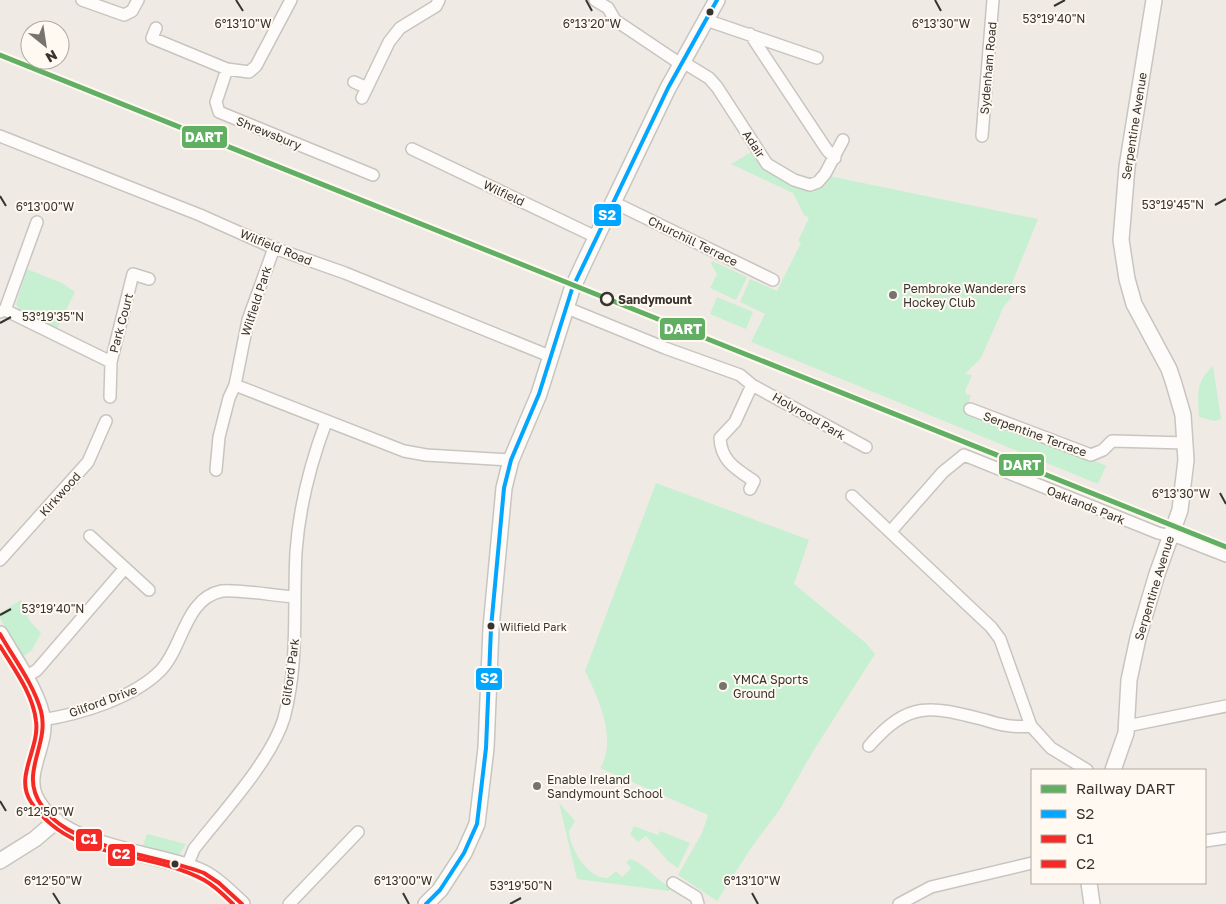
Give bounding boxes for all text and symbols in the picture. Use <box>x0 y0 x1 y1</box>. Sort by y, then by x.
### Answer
unlabelled marker <box>705 7 715 17</box>
text: 53°19'40"N <box>1023 11 1085 26</box>
text: 6°13'10"W <box>214 16 272 31</box>
text: 6°13'20"W <box>563 16 622 31</box>
text: 6°13'30"W <box>912 16 971 31</box>
north arrow <box>20 20 70 70</box>
street label: Sydenham Road <box>976 21 1000 115</box>
text: N <box>43 47 61 67</box>
street label: Serpentine Avenue <box>1118 71 1150 181</box>
street label: Shrewsbury <box>234 113 304 153</box>
line badge: DART <box>181 125 228 149</box>
street label: Adair <box>740 127 769 161</box>
text: DART <box>185 128 223 145</box>
street label: Wilfield <box>481 177 527 209</box>
text: 53°19'45"N <box>1142 197 1204 212</box>
text: 6°13'00"W <box>16 199 75 214</box>
line badge: S2 <box>593 203 622 227</box>
text: S2 <box>598 206 616 223</box>
street label: Churchill Terrace <box>646 213 740 269</box>
street label: Wilfield Road <box>238 226 314 268</box>
street label: Wilfield Park <box>238 264 274 338</box>
place label: Pembroke Wanderers Hockey Club <box>903 281 1026 310</box>
marker: Pembroke Wanderers Hockey Club <box>887 289 899 301</box>
street label: Park Court <box>106 291 136 355</box>
marker: Sandymount <box>600 292 614 306</box>
place label: Sandymount <box>618 292 692 307</box>
text: 53°19'35"N <box>22 309 84 324</box>
line badge: DART <box>659 317 706 341</box>
text: DART <box>664 320 702 337</box>
street label: Holyrood Park <box>770 389 848 443</box>
street label: Serpentine Terrace <box>981 408 1089 460</box>
line badge: DART <box>998 453 1045 477</box>
text: DART <box>1003 456 1041 473</box>
street label: Kirkwood <box>36 469 84 519</box>
street label: Oaklands Park <box>1045 482 1128 528</box>
text: 6°13'30"W <box>1152 486 1211 501</box>
street label: Serpentine Avenue <box>1131 534 1177 642</box>
text: 53°19'40"N <box>22 601 84 616</box>
place label: Wilfield Park <box>500 620 567 633</box>
marker: Wilfield Park <box>486 621 496 631</box>
street label: Gilford Park <box>278 637 302 707</box>
line badge: S2 <box>475 667 503 691</box>
text: S2 <box>480 669 498 686</box>
place label: YMCA Sports Ground <box>733 672 808 701</box>
marker: YMCA Sports Ground <box>717 680 729 692</box>
street label: Gilford Drive <box>67 682 139 720</box>
legend <box>1031 769 1206 884</box>
place label: Enable Ireland Sandymount School <box>547 772 663 801</box>
text: Railway DART <box>1076 779 1175 797</box>
marker: Enable Ireland Sandymount School <box>531 780 543 792</box>
text: 6°12'50"W <box>16 804 75 819</box>
text: S2 <box>1076 804 1094 822</box>
line badge: C1 <box>75 828 103 852</box>
text: C1 <box>1076 829 1093 847</box>
text: C1 <box>80 830 98 847</box>
line badge: C2 <box>107 843 136 867</box>
text: C2 <box>112 845 131 862</box>
text: C2 <box>1076 854 1095 872</box>
unlabelled marker <box>170 859 180 869</box>
text: 6°12'50"W <box>24 873 83 888</box>
text: 6°13'00"W <box>374 873 433 888</box>
text: 6°13'10"W <box>723 873 781 888</box>
text: 53°19'50"N <box>490 878 552 893</box>

